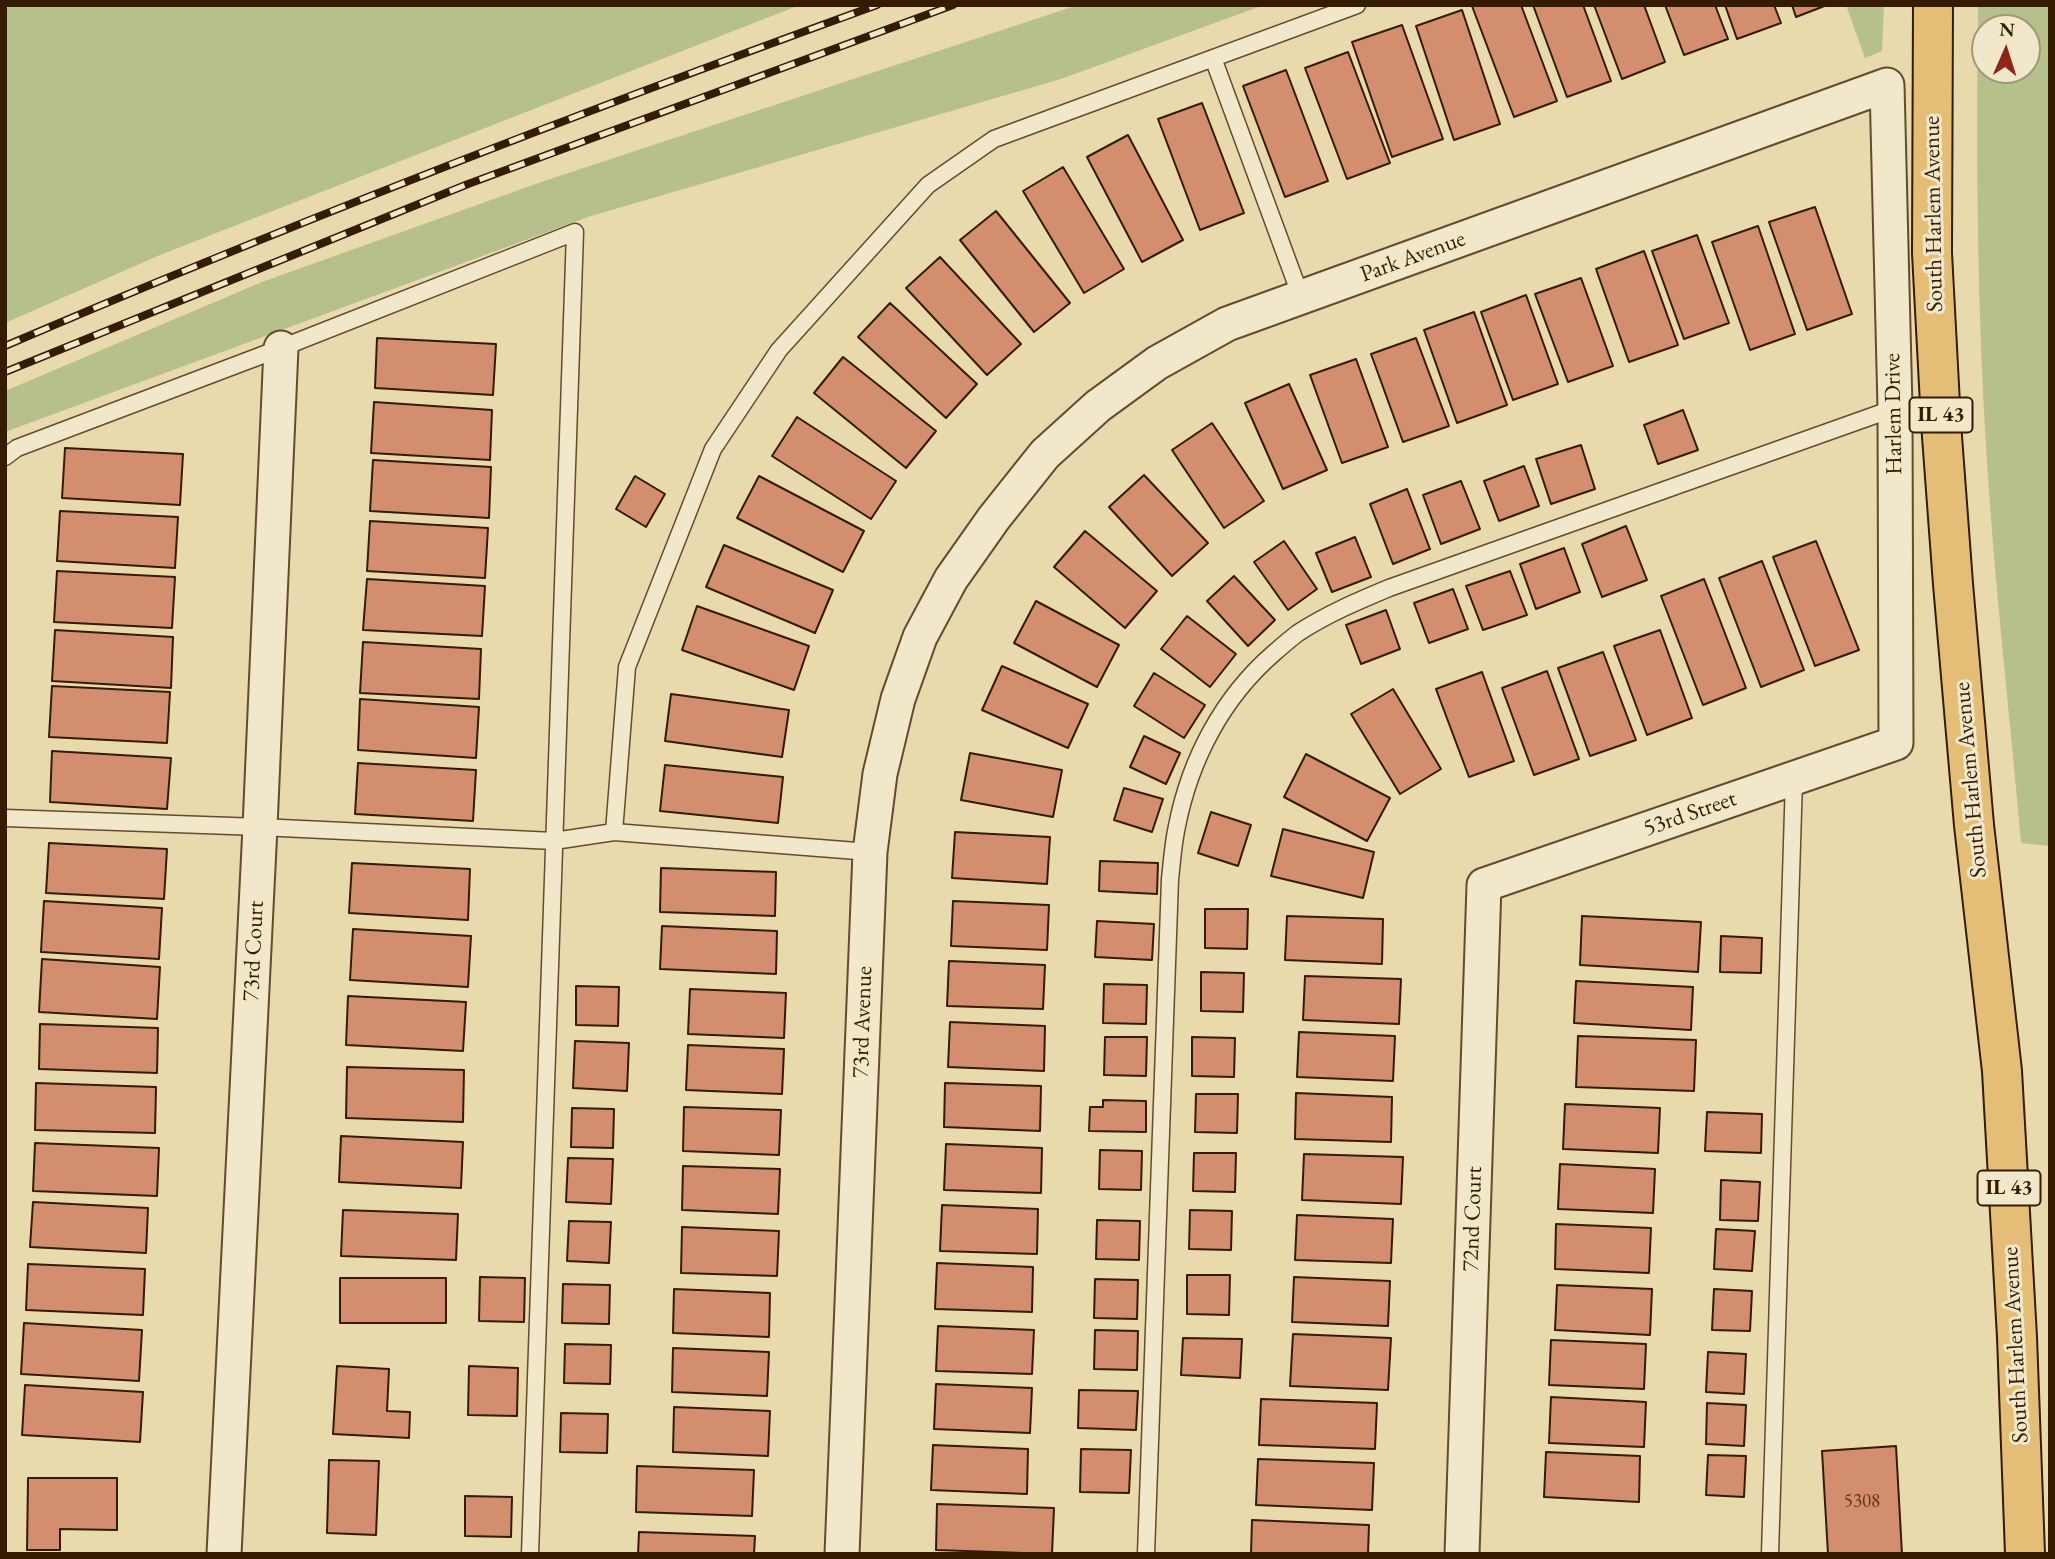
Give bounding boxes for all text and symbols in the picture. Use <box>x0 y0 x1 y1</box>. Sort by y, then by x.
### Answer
north arrow <box>1971 14 2041 84</box>
text: N <box>1999 17 2015 42</box>
street label: South Harlem Avenue <box>1918 116 1950 312</box>
street label: Park Avenue <box>1357 225 1469 289</box>
street label: Harlem Drive <box>1879 353 1909 475</box>
road number: IL 43 <box>1910 398 1972 432</box>
street label: South Harlem Avenue <box>1949 681 1993 879</box>
street label: 53rd Street <box>1640 785 1740 843</box>
street label: 73rd Court <box>238 900 270 1002</box>
street label: 73rd Avenue <box>847 966 879 1078</box>
street label: 72nd Court <box>1457 1166 1489 1272</box>
road number: IL 43 <box>1978 1170 2040 1206</box>
street label: South Harlem Avenue <box>1997 1246 2035 1444</box>
house number: 5308 <box>1844 1491 1880 1513</box>

